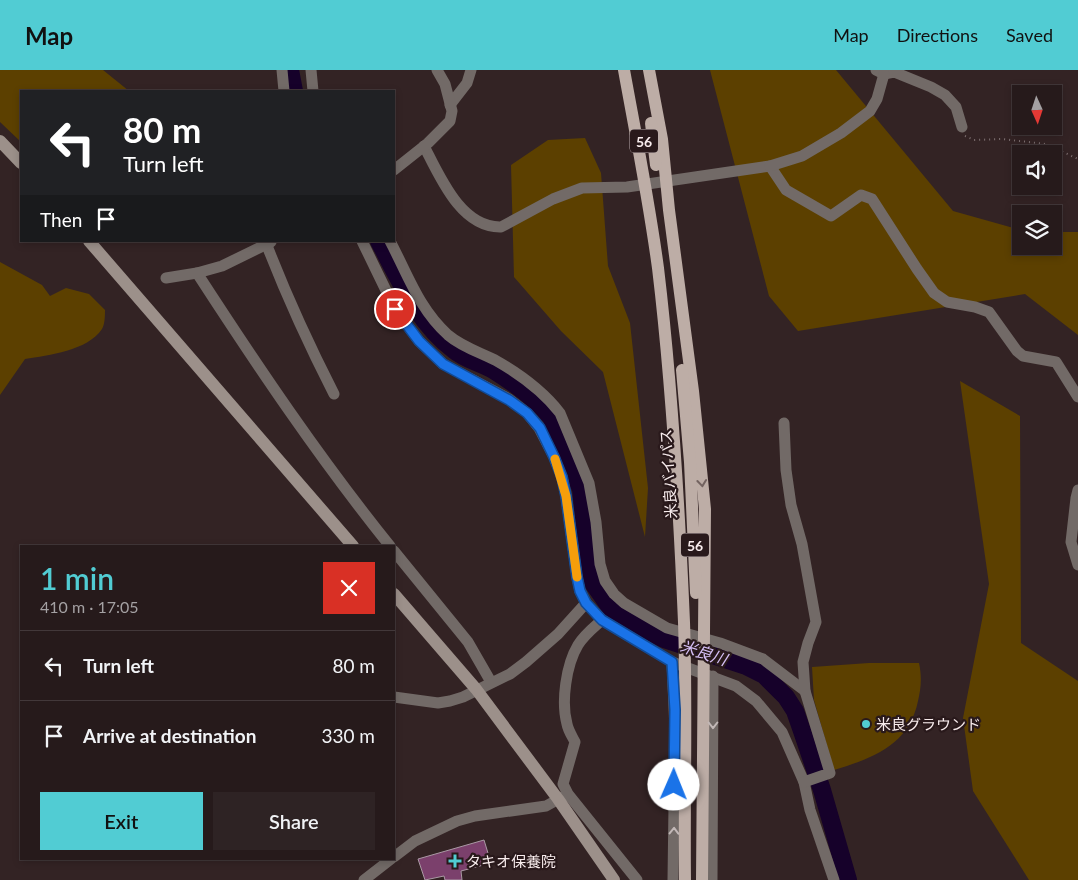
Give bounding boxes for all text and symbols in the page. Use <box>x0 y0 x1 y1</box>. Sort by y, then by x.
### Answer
text: Map <box>25 21 73 50</box>
text: Map <box>833 24 869 46</box>
text: Directions <box>897 24 978 46</box>
text: Saved <box>1006 24 1053 46</box>
north arrow <box>1012 85 1062 135</box>
map controls <box>1012 85 1062 255</box>
text: 80 m <box>123 108 201 150</box>
icon: left <box>40 110 105 175</box>
road number: 56 <box>630 129 658 152</box>
button: sound <box>1012 145 1062 195</box>
text: Turn left <box>123 150 204 177</box>
icon: arrive <box>92 205 120 233</box>
button: layers <box>1012 205 1062 255</box>
text: Then <box>40 208 82 231</box>
pin <box>374 288 416 330</box>
icon: arrive <box>381 295 409 323</box>
street label: 米良バイパス <box>656 429 680 519</box>
one-way arrow <box>696 479 707 487</box>
road number: 56 <box>681 534 709 556</box>
text: 1 min <box>40 560 114 596</box>
button: close <box>323 562 375 614</box>
text: 410 m · 17:05 <box>40 597 139 616</box>
water label: 米良川 <box>678 636 732 669</box>
icon: left <box>40 652 68 680</box>
text: Turn left <box>83 654 154 677</box>
text: 80 m <box>332 654 375 677</box>
place label: 米良グラウンド <box>876 715 981 733</box>
marker: 米良グラウンド <box>860 718 872 730</box>
icon: arrive <box>40 722 68 750</box>
one-way arrow <box>708 722 718 729</box>
text: Arrive at destination <box>83 724 256 747</box>
text: 330 m <box>321 724 375 747</box>
position arrow <box>647 758 699 810</box>
button: Exit <box>40 792 203 850</box>
button: Share <box>213 792 375 850</box>
one-way arrow <box>669 827 679 835</box>
place label: タキオ保養院 <box>466 852 556 870</box>
marker: タキオ保養院 <box>448 854 462 868</box>

